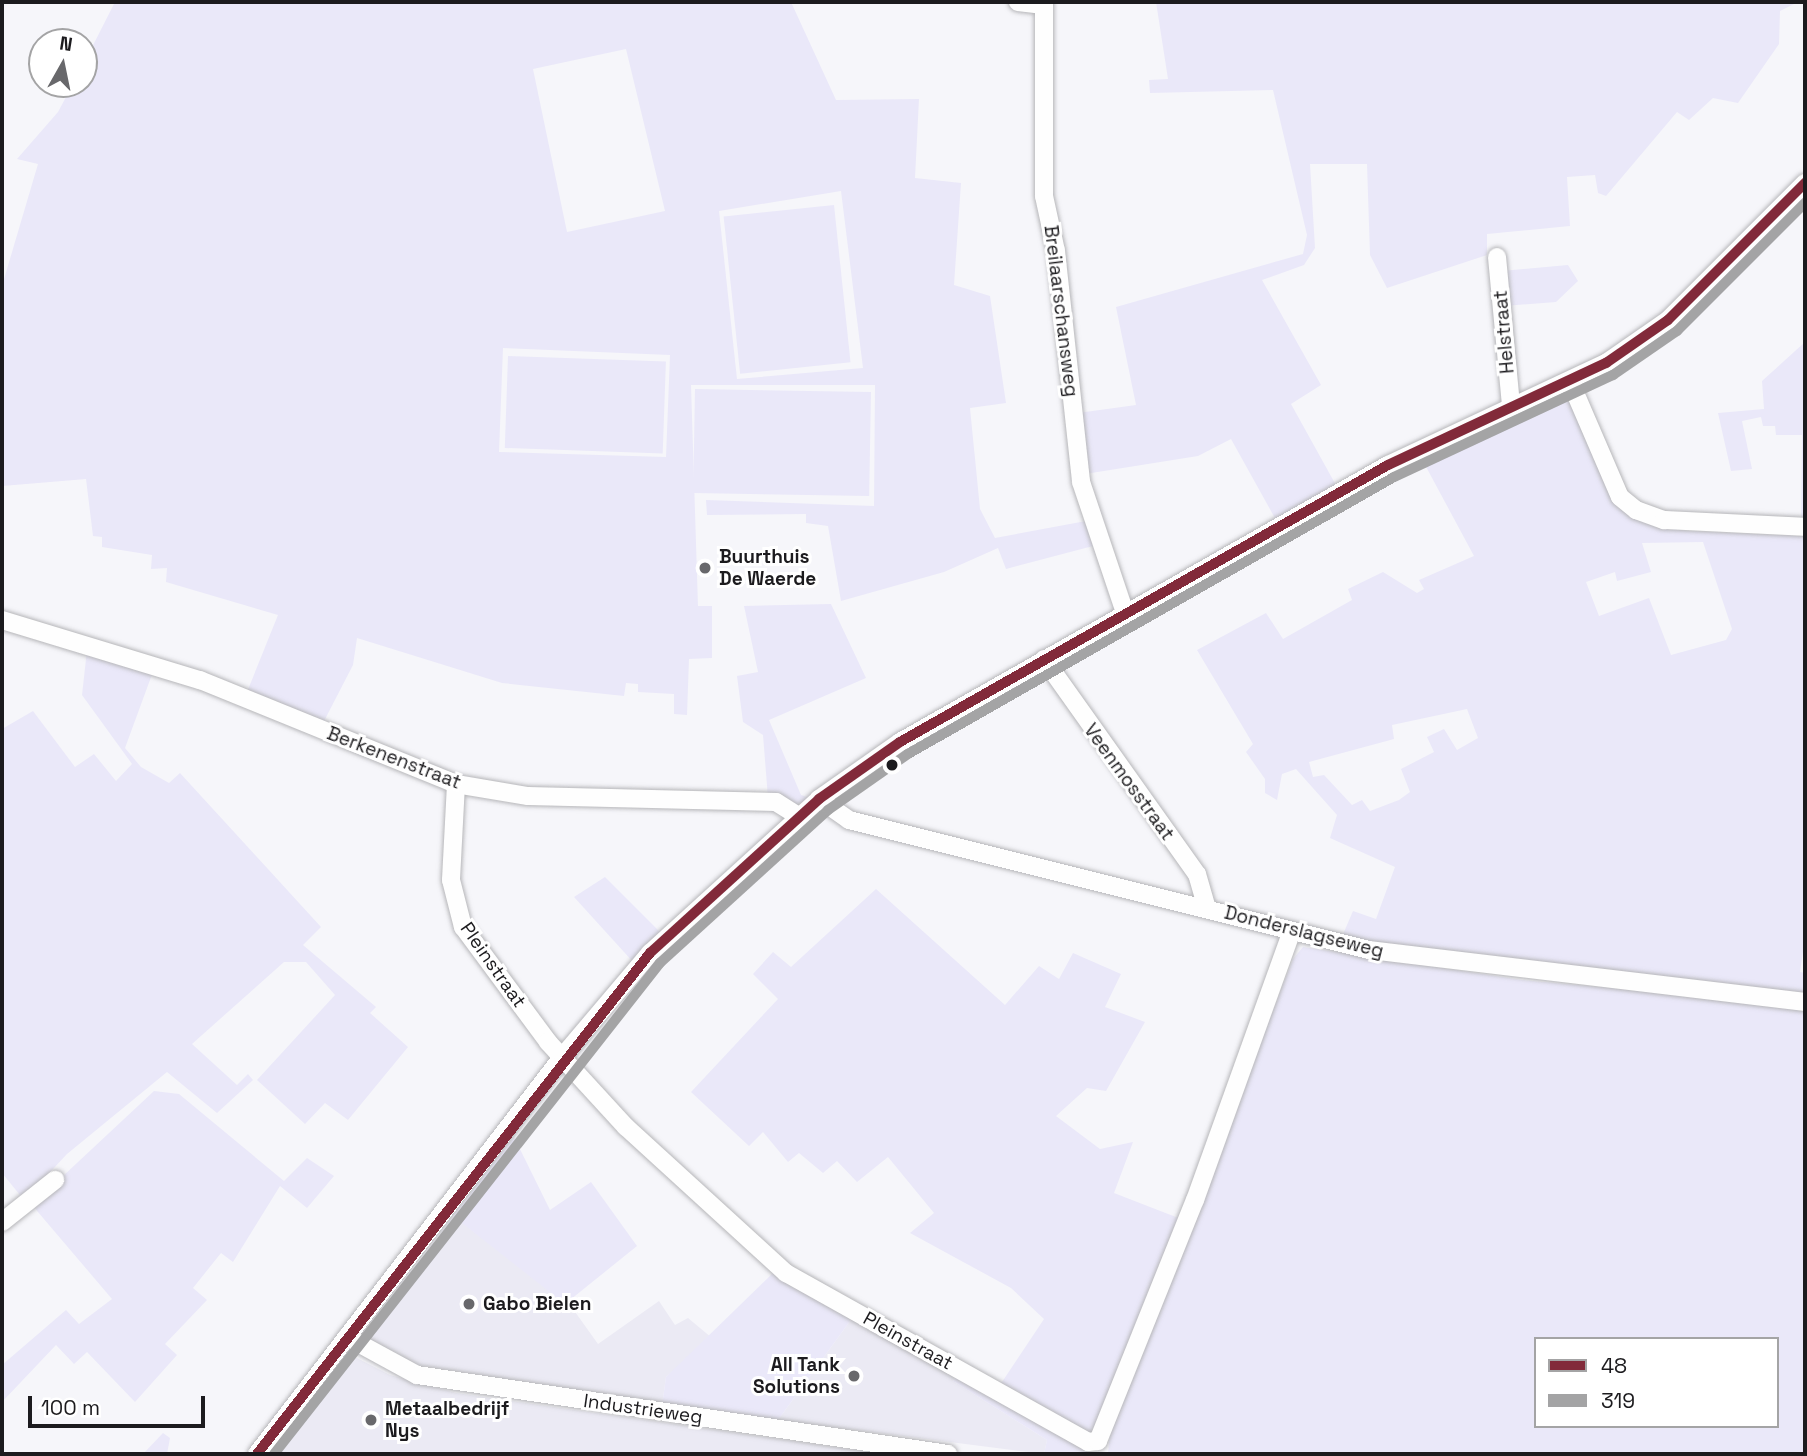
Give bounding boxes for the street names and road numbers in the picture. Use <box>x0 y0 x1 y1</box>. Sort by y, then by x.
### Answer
street label: Breilaarschansweg <box>1039 224 1083 398</box>
street label: Helstraat <box>1489 289 1519 375</box>
street label: Veenmosstraat <box>1079 719 1179 845</box>
street label: Berkenenstraat <box>324 722 464 794</box>
street label: Donderslagseweg <box>1222 901 1386 963</box>
street label: Pleinstraat <box>455 918 531 1012</box>
street label: Pleinstraat <box>859 1307 957 1375</box>
street label: Industrieweg <box>582 1389 704 1429</box>

